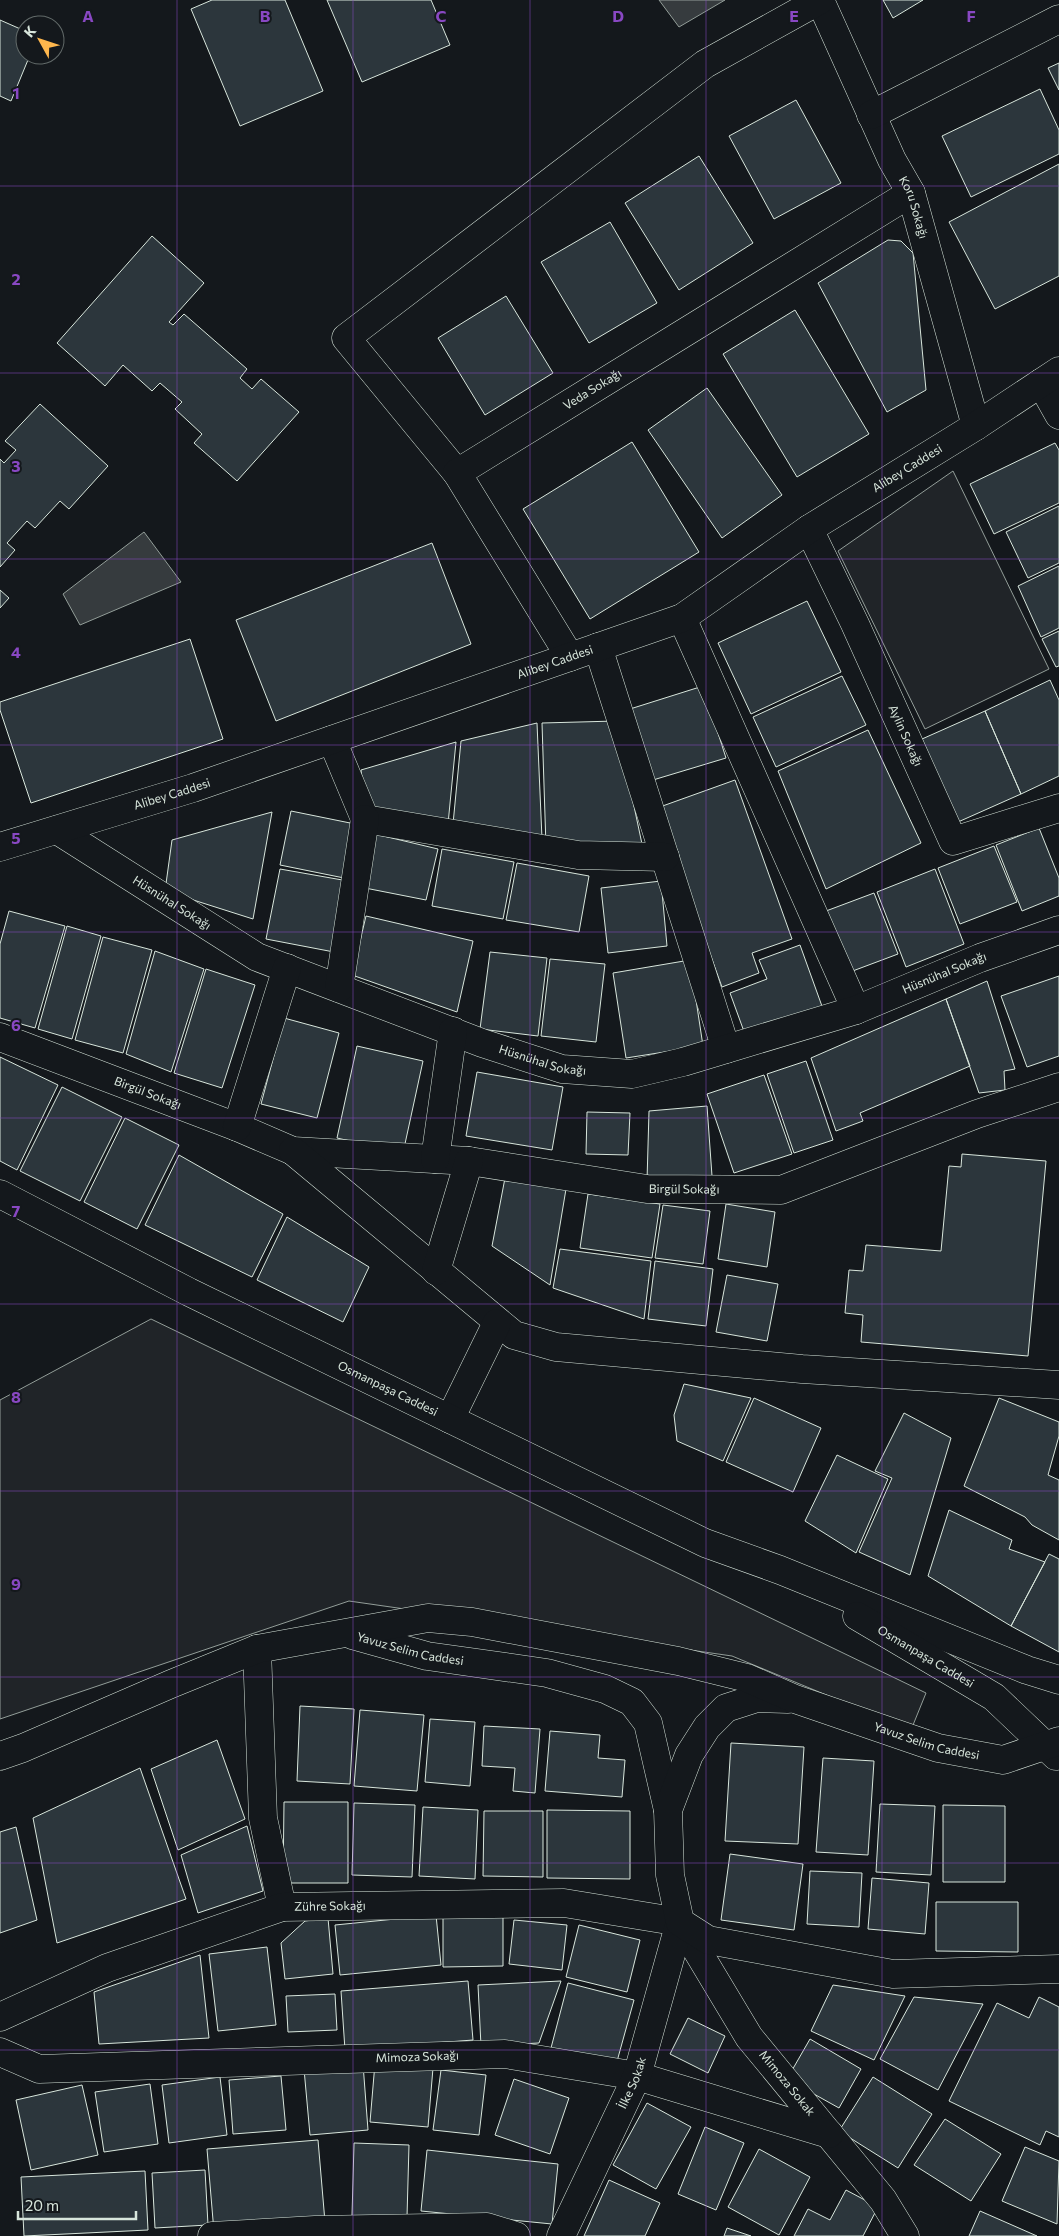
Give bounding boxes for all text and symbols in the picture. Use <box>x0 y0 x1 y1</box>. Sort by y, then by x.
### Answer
text: A <box>82 6 94 25</box>
text: B <box>260 6 271 25</box>
text: C <box>436 6 447 25</box>
text: D <box>612 6 624 25</box>
text: E <box>789 6 799 25</box>
text: F <box>966 6 976 25</box>
north arrow <box>15 15 65 65</box>
text: K <box>20 22 39 41</box>
text: 1 <box>12 83 20 102</box>
street label: Koru Sokağı <box>897 173 931 240</box>
text: 2 <box>11 269 21 288</box>
street label: Veda Sokağı <box>560 365 624 412</box>
street label: Alibey Caddesi <box>869 441 944 494</box>
text: 3 <box>11 456 21 475</box>
text: 4 <box>11 642 21 661</box>
street label: Alibey Caddesi <box>515 642 594 681</box>
street label: Aylin Sokağı <box>886 702 926 768</box>
street label: Alibey Caddesi <box>132 775 212 812</box>
text: 5 <box>11 828 21 847</box>
street label: Hüsnühal Sokağı <box>131 872 214 932</box>
street label: Hüsnühal Sokağı <box>900 948 988 996</box>
text: 6 <box>11 1015 21 1034</box>
street label: Hüsnühal Sokağı <box>497 1041 587 1077</box>
street label: Birgül Sokağı <box>112 1073 184 1111</box>
street label: Birgül Sokağı <box>649 1181 720 1196</box>
text: 7 <box>12 1201 21 1220</box>
street label: Osmanpaşa Caddesi <box>336 1358 441 1418</box>
text: 8 <box>11 1387 21 1406</box>
text: 9 <box>11 1574 21 1593</box>
street label: Osmanpaşa Caddesi <box>876 1622 977 1690</box>
street label: Yavuz Selim Caddesi <box>355 1629 465 1667</box>
street label: Yavuz Selim Caddesi <box>872 1719 981 1762</box>
street label: Zühre Sokağı <box>294 1898 366 1913</box>
street label: Mimoza Sokağı <box>375 2047 459 2064</box>
street label: Mimoza Sokak <box>757 2047 819 2118</box>
street label: İlke Sokak <box>615 2055 648 2111</box>
scale bar <box>18 2188 135 2220</box>
text: 20 m <box>25 2196 59 2214</box>

